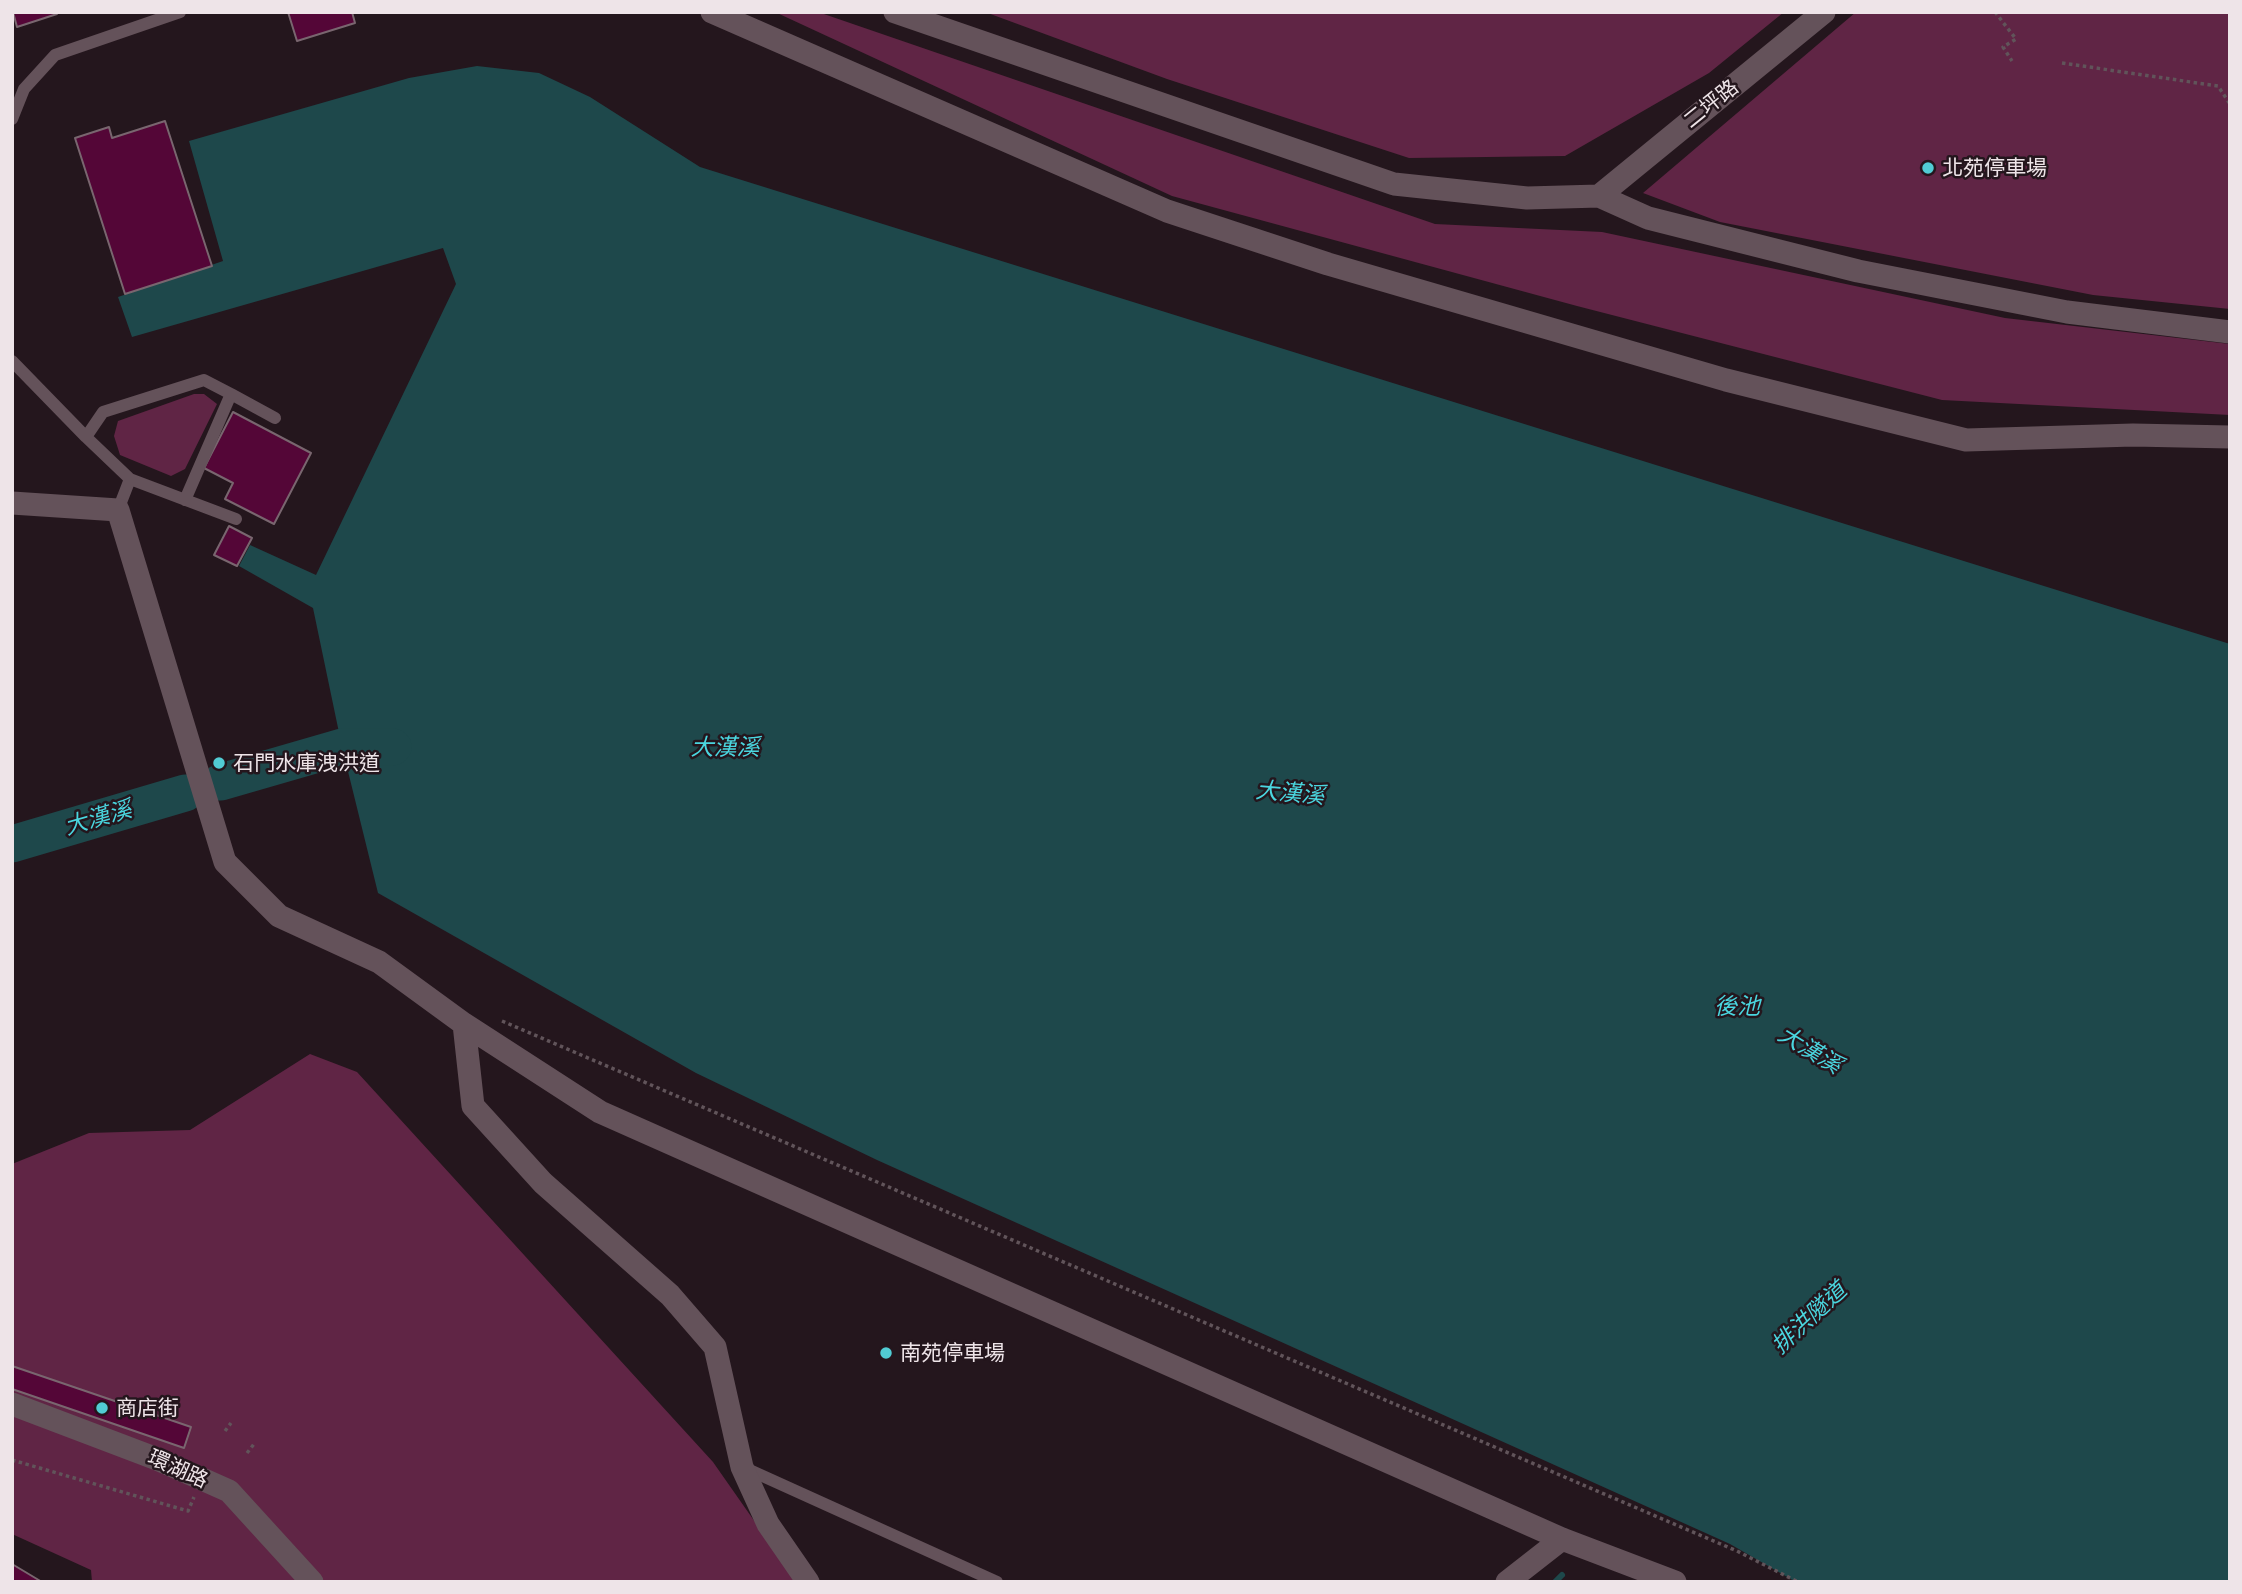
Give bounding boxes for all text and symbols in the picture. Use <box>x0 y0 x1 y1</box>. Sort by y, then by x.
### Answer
street label: 二坪路 <box>1679 74 1743 134</box>
place label: 北苑停車場 <box>1942 155 2047 181</box>
marker: 北苑停車場 <box>1920 160 1936 176</box>
water label: 大漢溪 <box>691 734 759 762</box>
place label: 石門水庫洩洪道 <box>233 750 380 776</box>
marker: 石門水庫洩洪道 <box>211 755 227 771</box>
water label: 大漢溪 <box>1254 776 1326 810</box>
water label: 大漢溪 <box>61 795 135 841</box>
water label: 後池 <box>1714 993 1760 1021</box>
water label: 大漢溪 <box>1773 1020 1847 1080</box>
water label: 排洪隧道 <box>1766 1277 1852 1359</box>
place label: 南苑停車場 <box>900 1340 1005 1366</box>
marker: 南苑停車場 <box>878 1345 894 1361</box>
place label: 商店街 <box>116 1395 179 1421</box>
marker: 商店街 <box>94 1400 110 1416</box>
street label: 環湖路 <box>144 1445 212 1493</box>

